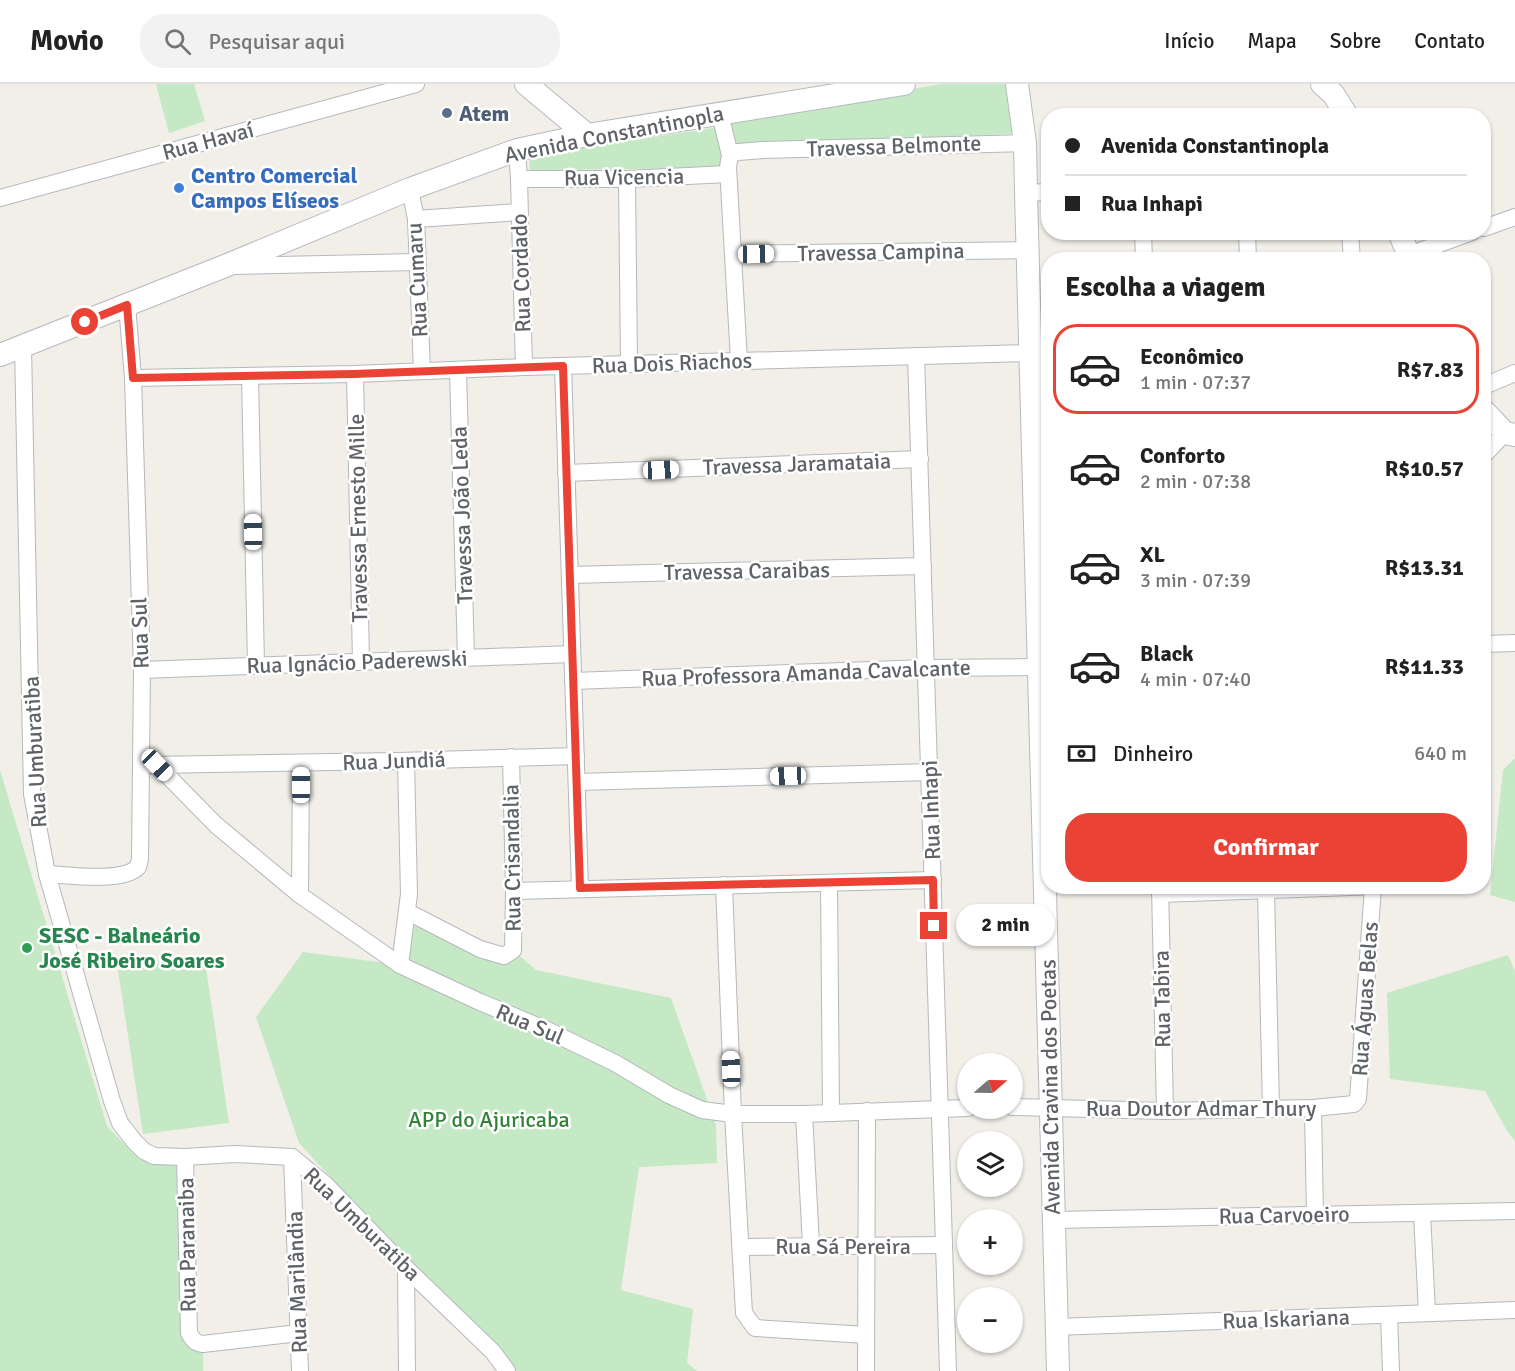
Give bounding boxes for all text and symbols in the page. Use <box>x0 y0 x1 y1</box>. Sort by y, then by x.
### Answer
search box <box>140 14 560 68</box>
text: Movio <box>30 24 104 58</box>
icon: search <box>161 25 194 58</box>
text: Pesquisar aqui <box>209 28 345 55</box>
text: Início <box>1164 28 1214 54</box>
text: Mapa <box>1247 28 1297 54</box>
text: Sobre <box>1330 28 1381 54</box>
text: Contato <box>1414 28 1485 54</box>
street label: Avenida Constantinopla <box>502 99 726 169</box>
place label: Atem <box>459 100 510 127</box>
marker: Atem <box>440 106 454 120</box>
street label: Rua Havaí <box>159 116 257 166</box>
street label: Travessa Belmonte <box>806 129 982 163</box>
text: Avenida Constantinopla <box>1101 132 1329 159</box>
place label: Centro Comercial Campos Elíseos <box>191 162 358 214</box>
street label: Rua Vicencia <box>564 162 684 192</box>
marker: Centro Comercial Campos Elíseos <box>172 181 186 195</box>
text: Rua Inhapi <box>1101 190 1203 217</box>
street label: Rua Cordado <box>505 213 537 333</box>
street label: Rua Cumaru <box>401 222 433 338</box>
street label: Travessa Campina <box>797 237 965 267</box>
car <box>738 245 774 263</box>
text: Escolha a viagem <box>1065 271 1266 304</box>
route start <box>71 308 98 335</box>
icon: car <box>1068 342 1122 396</box>
text: Econômico <box>1140 343 1244 370</box>
street label: Rua Dois Riachos <box>591 347 753 379</box>
text: R$7.83 <box>1397 356 1464 383</box>
text: 1 min · 07:37 <box>1140 370 1251 395</box>
street label: Travessa Ernesto Mille <box>343 413 373 623</box>
street label: Travessa João Leda <box>445 426 479 604</box>
icon: car <box>1068 441 1122 495</box>
text: Conforto <box>1140 442 1225 469</box>
street label: Travessa Jaramataia <box>702 447 892 481</box>
text: R$10.57 <box>1385 455 1464 482</box>
car <box>643 460 679 480</box>
text: 2 min · 07:38 <box>1140 469 1251 494</box>
car <box>244 514 262 550</box>
icon: car <box>1068 540 1122 594</box>
text: XL <box>1140 541 1165 568</box>
text: R$13.31 <box>1385 554 1464 581</box>
street label: Travessa Caraibas <box>664 556 830 586</box>
text: 3 min · 07:39 <box>1140 568 1251 593</box>
street label: Rua Sul <box>125 597 155 669</box>
icon: car <box>1068 639 1122 693</box>
text: Black <box>1140 640 1194 667</box>
street label: Rua Ignácio Paderewski <box>246 645 468 679</box>
text: R$11.33 <box>1385 653 1464 680</box>
street label: Rua Professora Amanda Cavalcante <box>641 654 971 692</box>
text: 4 min · 07:40 <box>1140 667 1251 692</box>
street label: Rua Umburatiba <box>18 675 52 829</box>
icon: cash <box>1065 737 1098 770</box>
text: Dinheiro <box>1113 740 1193 767</box>
text: 640 m <box>1414 741 1467 766</box>
car <box>138 746 176 784</box>
street label: Rua Jundiá <box>342 746 446 776</box>
street label: Rua Inhapi <box>916 760 946 860</box>
car <box>770 766 806 786</box>
car <box>292 767 310 803</box>
street label: Rua Crisandalia <box>497 784 527 932</box>
button: Confirmar <box>1065 813 1467 882</box>
callout: 2 min <box>955 905 1054 947</box>
route end <box>920 912 947 939</box>
text: 2 min <box>981 912 1030 937</box>
street label: Rua Águas Belas <box>1346 921 1384 1077</box>
place label: SESC - Balneário José Ribeiro Soares <box>39 922 225 974</box>
marker: SESC - Balneário José Ribeiro Soares <box>20 941 34 955</box>
street label: Rua Tabira <box>1148 950 1176 1048</box>
street label: Avenida Cravina dos Poetas <box>1034 959 1066 1215</box>
street label: Rua Sul <box>492 998 568 1050</box>
car <box>721 1051 741 1087</box>
north arrow <box>957 1053 1023 1119</box>
map controls <box>957 1053 1023 1353</box>
street label: Rua Doutor Admar Thury <box>1086 1095 1317 1122</box>
park label: APP do Ajuricaba <box>408 1106 570 1133</box>
button: layers <box>957 1131 1023 1197</box>
street label: Rua Umburatiba <box>298 1161 426 1287</box>
street label: Rua Paranaiba <box>172 1177 202 1313</box>
street label: Rua Carvoeiro <box>1218 1200 1350 1230</box>
button: + <box>957 1209 1023 1275</box>
street label: Rua Marilândia <box>281 1210 313 1354</box>
street label: Rua Sá Pereira <box>775 1233 911 1260</box>
button: − <box>957 1287 1023 1353</box>
street label: Rua Iskariana <box>1222 1303 1350 1335</box>

